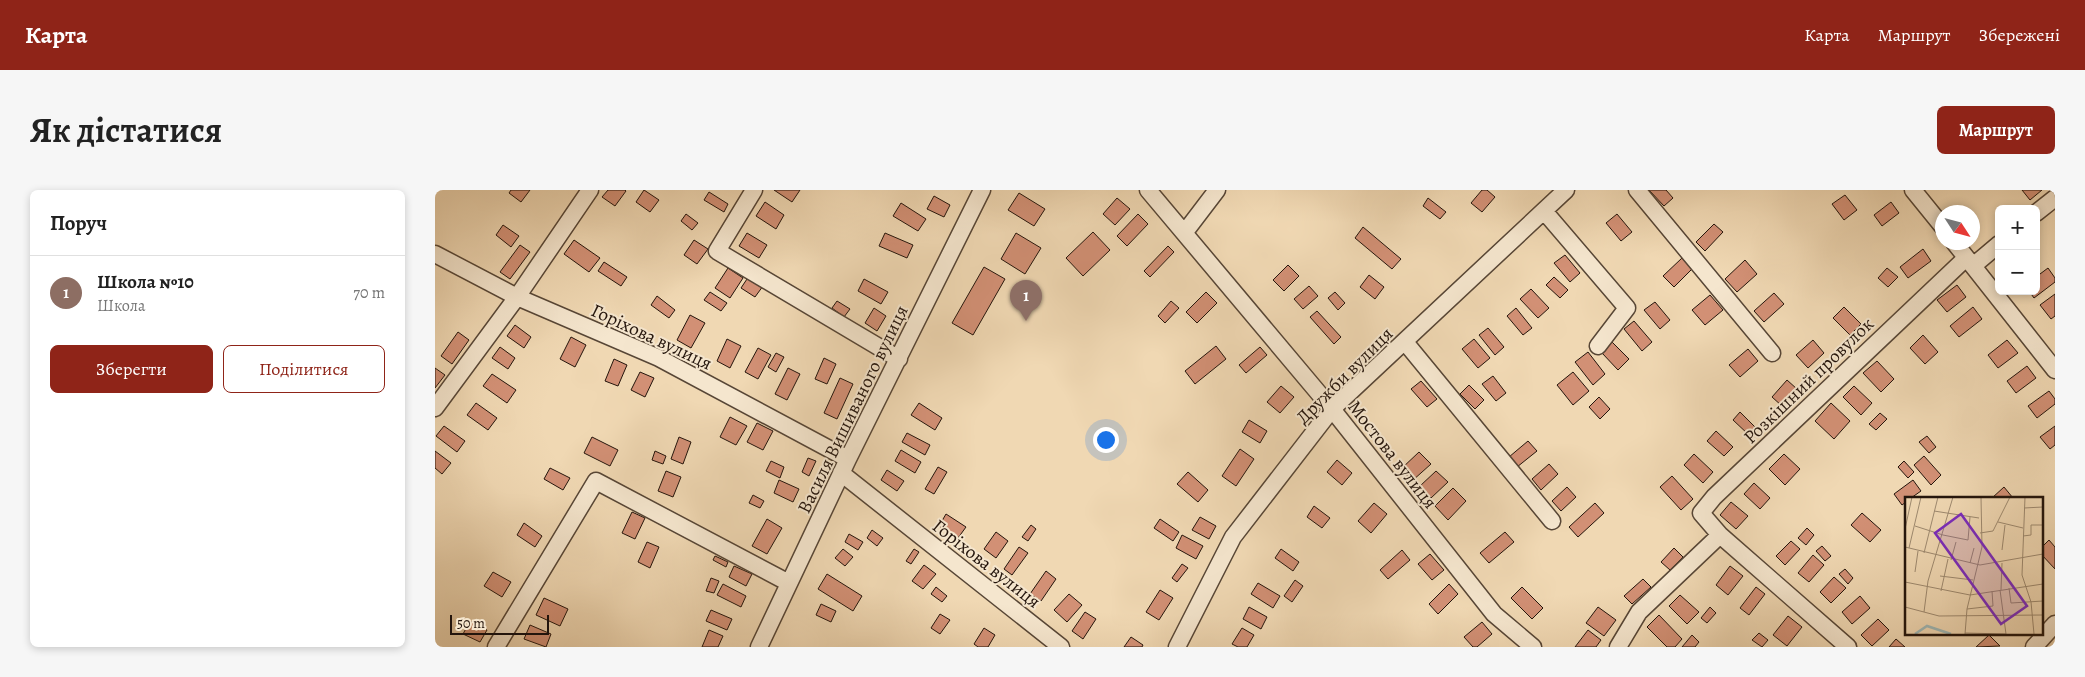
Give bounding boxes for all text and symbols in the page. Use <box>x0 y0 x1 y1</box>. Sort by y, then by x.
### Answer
text: Карта <box>25 19 87 51</box>
text: Карта <box>1804 23 1850 47</box>
text: Маршрут <box>1878 23 1951 47</box>
text: Збережені <box>1979 23 2060 47</box>
text: Як дістатися <box>30 106 222 154</box>
button: Маршрут <box>1937 106 2055 154</box>
north arrow <box>1935 205 1980 250</box>
map controls <box>1995 205 2040 295</box>
button: + <box>1995 205 2040 250</box>
text: Поруч <box>50 209 107 237</box>
button: − <box>1995 250 2040 295</box>
text: Школа №10 <box>97 269 194 295</box>
pin: 1 <box>1010 280 1042 321</box>
text: 1 <box>63 282 69 304</box>
text: 70 m <box>353 282 385 304</box>
text: Школа <box>97 295 145 317</box>
street label: Горіхова вулиця <box>587 297 716 376</box>
street label: Василя Вишиваного вулиця <box>791 301 915 518</box>
street label: Розкішний провулок <box>1738 311 1880 450</box>
street label: Дружби вулиця <box>1290 321 1399 430</box>
button: Зберегти <box>50 345 213 393</box>
button: Поділитися <box>223 345 385 393</box>
street label: Мостова вулиця <box>1342 395 1443 514</box>
your location <box>1093 427 1119 453</box>
inset map <box>1905 497 2043 634</box>
street label: Горіхова вулиця <box>927 513 1046 614</box>
scale bar <box>450 612 549 635</box>
text: 50 m <box>457 614 485 633</box>

